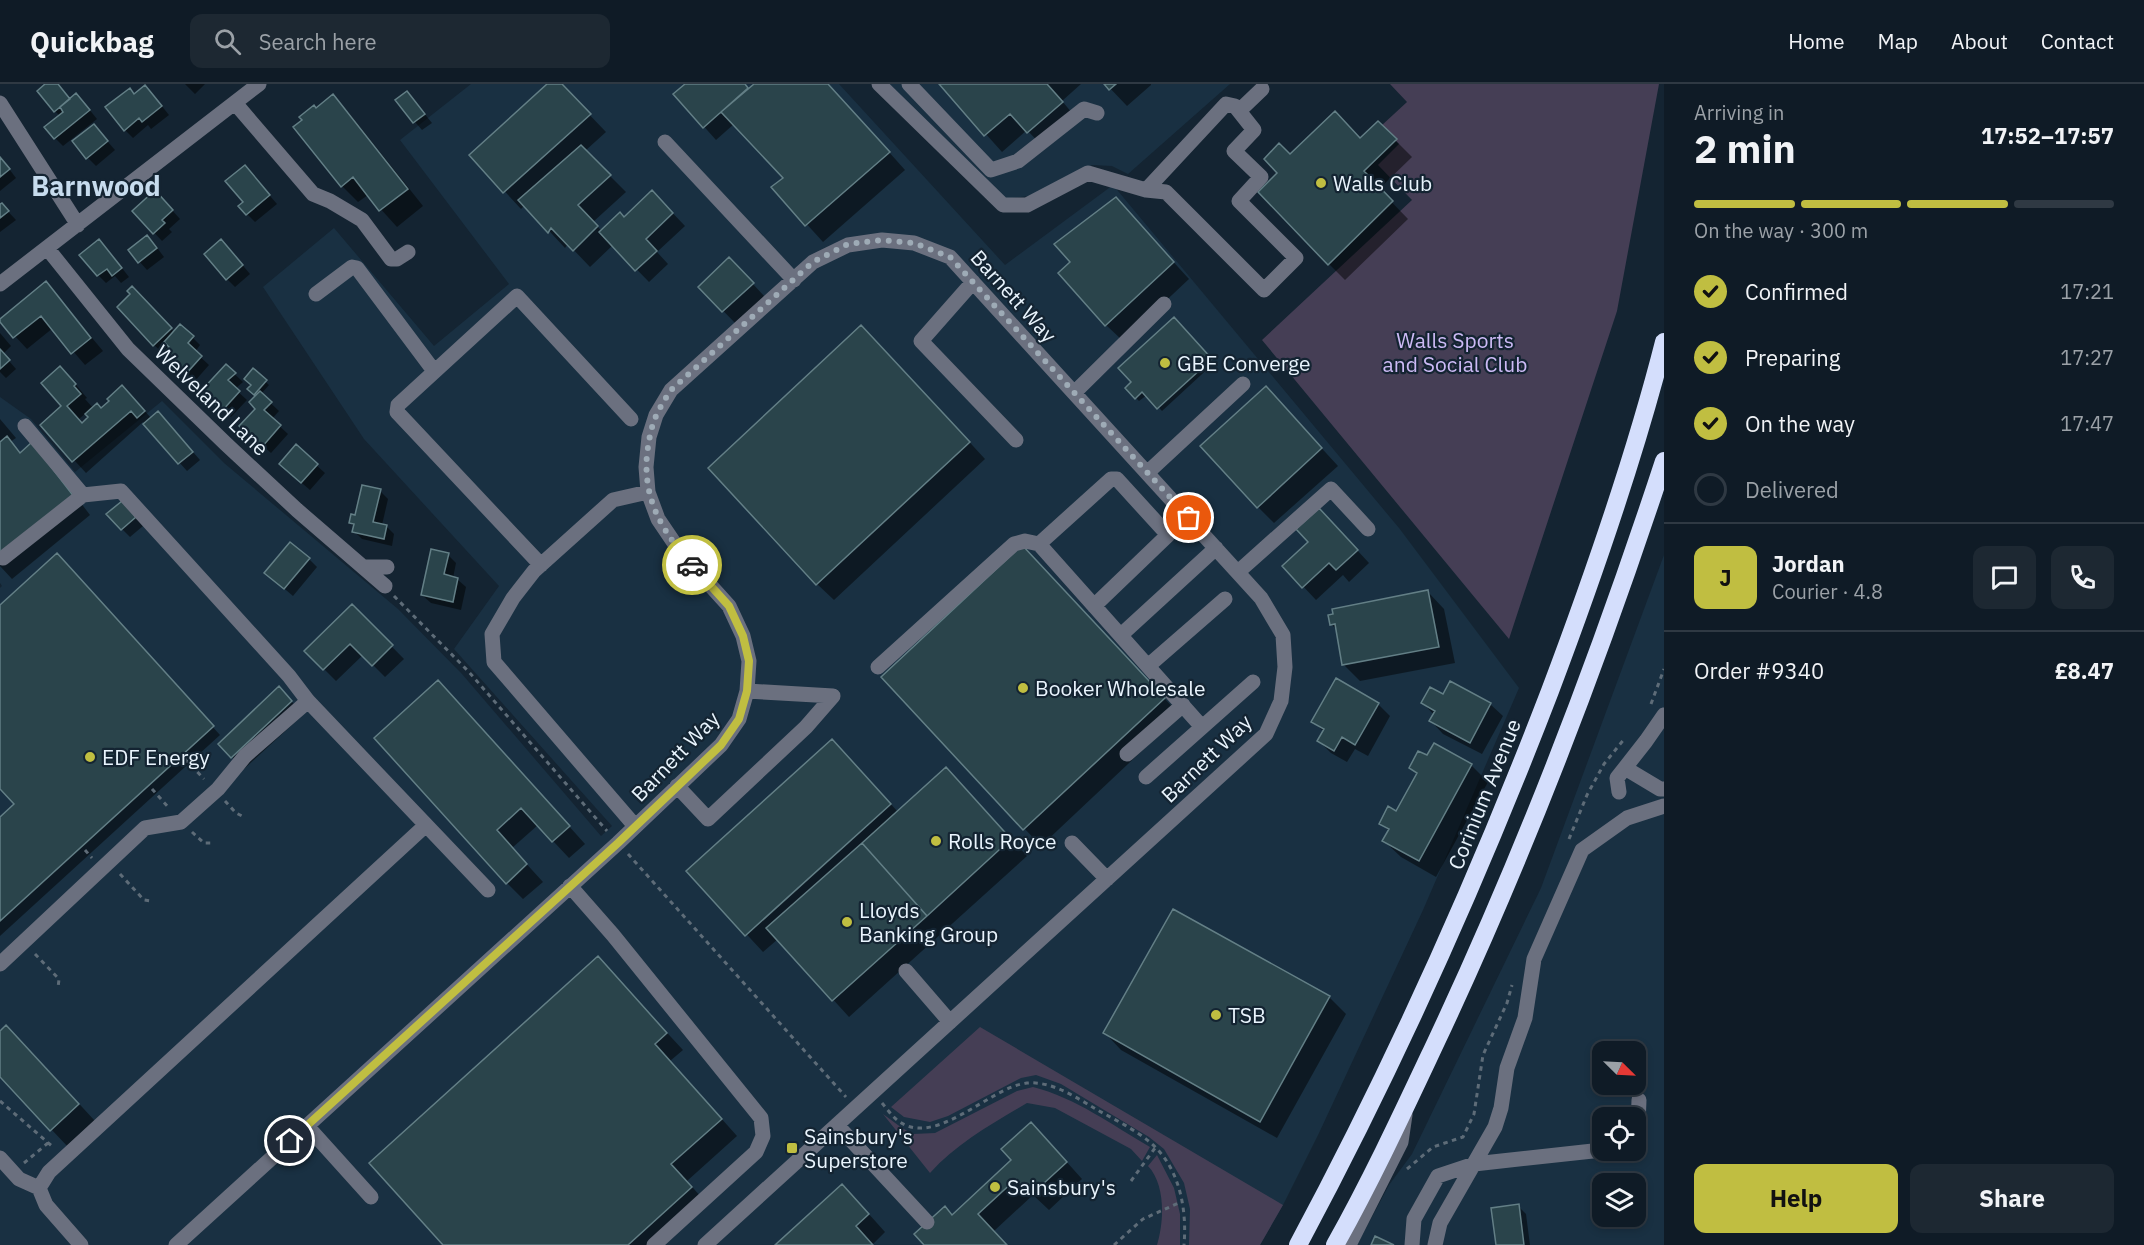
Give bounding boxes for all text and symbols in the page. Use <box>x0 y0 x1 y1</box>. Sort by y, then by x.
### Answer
search box <box>190 14 610 68</box>
text: Quickbag <box>30 23 154 60</box>
icon: search <box>211 25 244 58</box>
text: Search here <box>259 27 377 56</box>
text: Home <box>1788 27 1845 55</box>
text: Map <box>1878 27 1918 55</box>
text: About <box>1951 27 2008 55</box>
text: Contact <box>2041 27 2114 55</box>
text: Arriving in <box>1694 99 1784 126</box>
text: 17:52–17:57 <box>1981 121 2114 150</box>
text: 2 min <box>1694 123 1796 174</box>
district label: Barnwood <box>31 168 161 203</box>
place label: Walls Club <box>1333 169 1432 197</box>
marker: Walls Club <box>1314 176 1328 190</box>
text: On the way · 300 m <box>1694 217 1868 244</box>
street label: Barnett Way <box>965 244 1063 349</box>
icon: check <box>1694 275 1727 308</box>
text: Confirmed <box>1745 277 1848 306</box>
text: 17:21 <box>2060 278 2114 305</box>
park label: Walls Sports and Social Club <box>1383 326 1527 378</box>
street label: Welveland Lane <box>149 338 275 462</box>
icon: check <box>1694 341 1727 374</box>
text: Preparing <box>1745 343 1840 372</box>
text: 17:27 <box>2060 344 2114 371</box>
place label: GBE Converge <box>1177 349 1310 377</box>
marker: GBE Converge <box>1158 356 1172 370</box>
icon: check <box>1694 407 1727 440</box>
text: On the way <box>1745 409 1855 438</box>
text: 17:47 <box>2060 410 2114 437</box>
text: Delivered <box>1745 475 1839 504</box>
pin <box>1163 492 1214 543</box>
icon: bag <box>1172 501 1205 534</box>
courier <box>662 535 722 595</box>
button: chat <box>1973 546 2036 609</box>
button: phone <box>2051 546 2114 609</box>
icon: car <box>676 549 709 582</box>
text: Jordan <box>1772 549 1845 578</box>
text: J <box>1719 563 1732 592</box>
text: Courier · 4.8 <box>1772 578 1883 605</box>
text: Order #9340 <box>1694 656 1824 685</box>
text: £8.47 <box>2055 656 2114 685</box>
place label: Booker Wholesale <box>1035 674 1205 702</box>
marker: Booker Wholesale <box>1016 681 1030 695</box>
street label: Barnett Way <box>625 704 726 807</box>
street label: Barnett Way <box>1155 707 1258 808</box>
street label: Corinium Avenue <box>1441 714 1527 874</box>
place label: EDF Energy <box>102 743 210 771</box>
marker: EDF Energy <box>83 750 97 764</box>
place label: Rolls Royce <box>948 827 1057 855</box>
marker: Rolls Royce <box>929 834 943 848</box>
place label: Lloyds Banking Group <box>859 896 998 948</box>
marker: Lloyds Banking Group <box>840 915 854 929</box>
place label: TSB <box>1228 1001 1266 1029</box>
marker: TSB <box>1209 1008 1223 1022</box>
north arrow <box>1592 1041 1646 1095</box>
map controls <box>1592 1041 1646 1227</box>
button: locate <box>1592 1107 1646 1161</box>
pin <box>264 1115 315 1166</box>
place label: Sainsbury's Superstore <box>804 1122 913 1174</box>
icon: home <box>273 1124 306 1157</box>
marker: Sainsbury's Superstore <box>785 1141 799 1155</box>
button: Help <box>1694 1164 1898 1233</box>
button: Share <box>1910 1164 2114 1233</box>
place label: Sainsbury's <box>1007 1173 1116 1201</box>
button: layers <box>1592 1173 1646 1227</box>
marker: Sainsbury's <box>988 1180 1002 1194</box>

